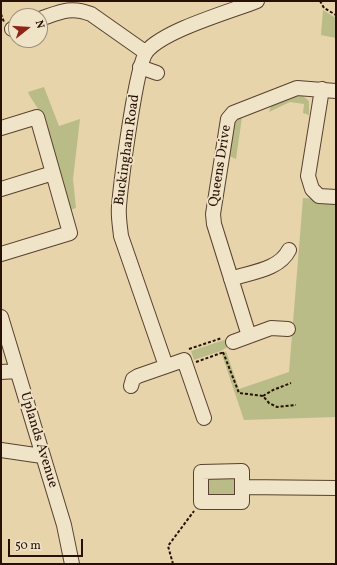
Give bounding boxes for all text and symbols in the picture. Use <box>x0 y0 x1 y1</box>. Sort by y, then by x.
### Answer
north arrow <box>8 8 48 48</box>
text: N <box>31 19 47 31</box>
street label: Buckingham Road <box>112 93 144 207</box>
street label: Queens Drive <box>206 124 236 208</box>
street label: Uplands Avenue <box>15 390 61 490</box>
scale bar <box>10 531 85 557</box>
text: 50 m <box>15 538 41 554</box>

